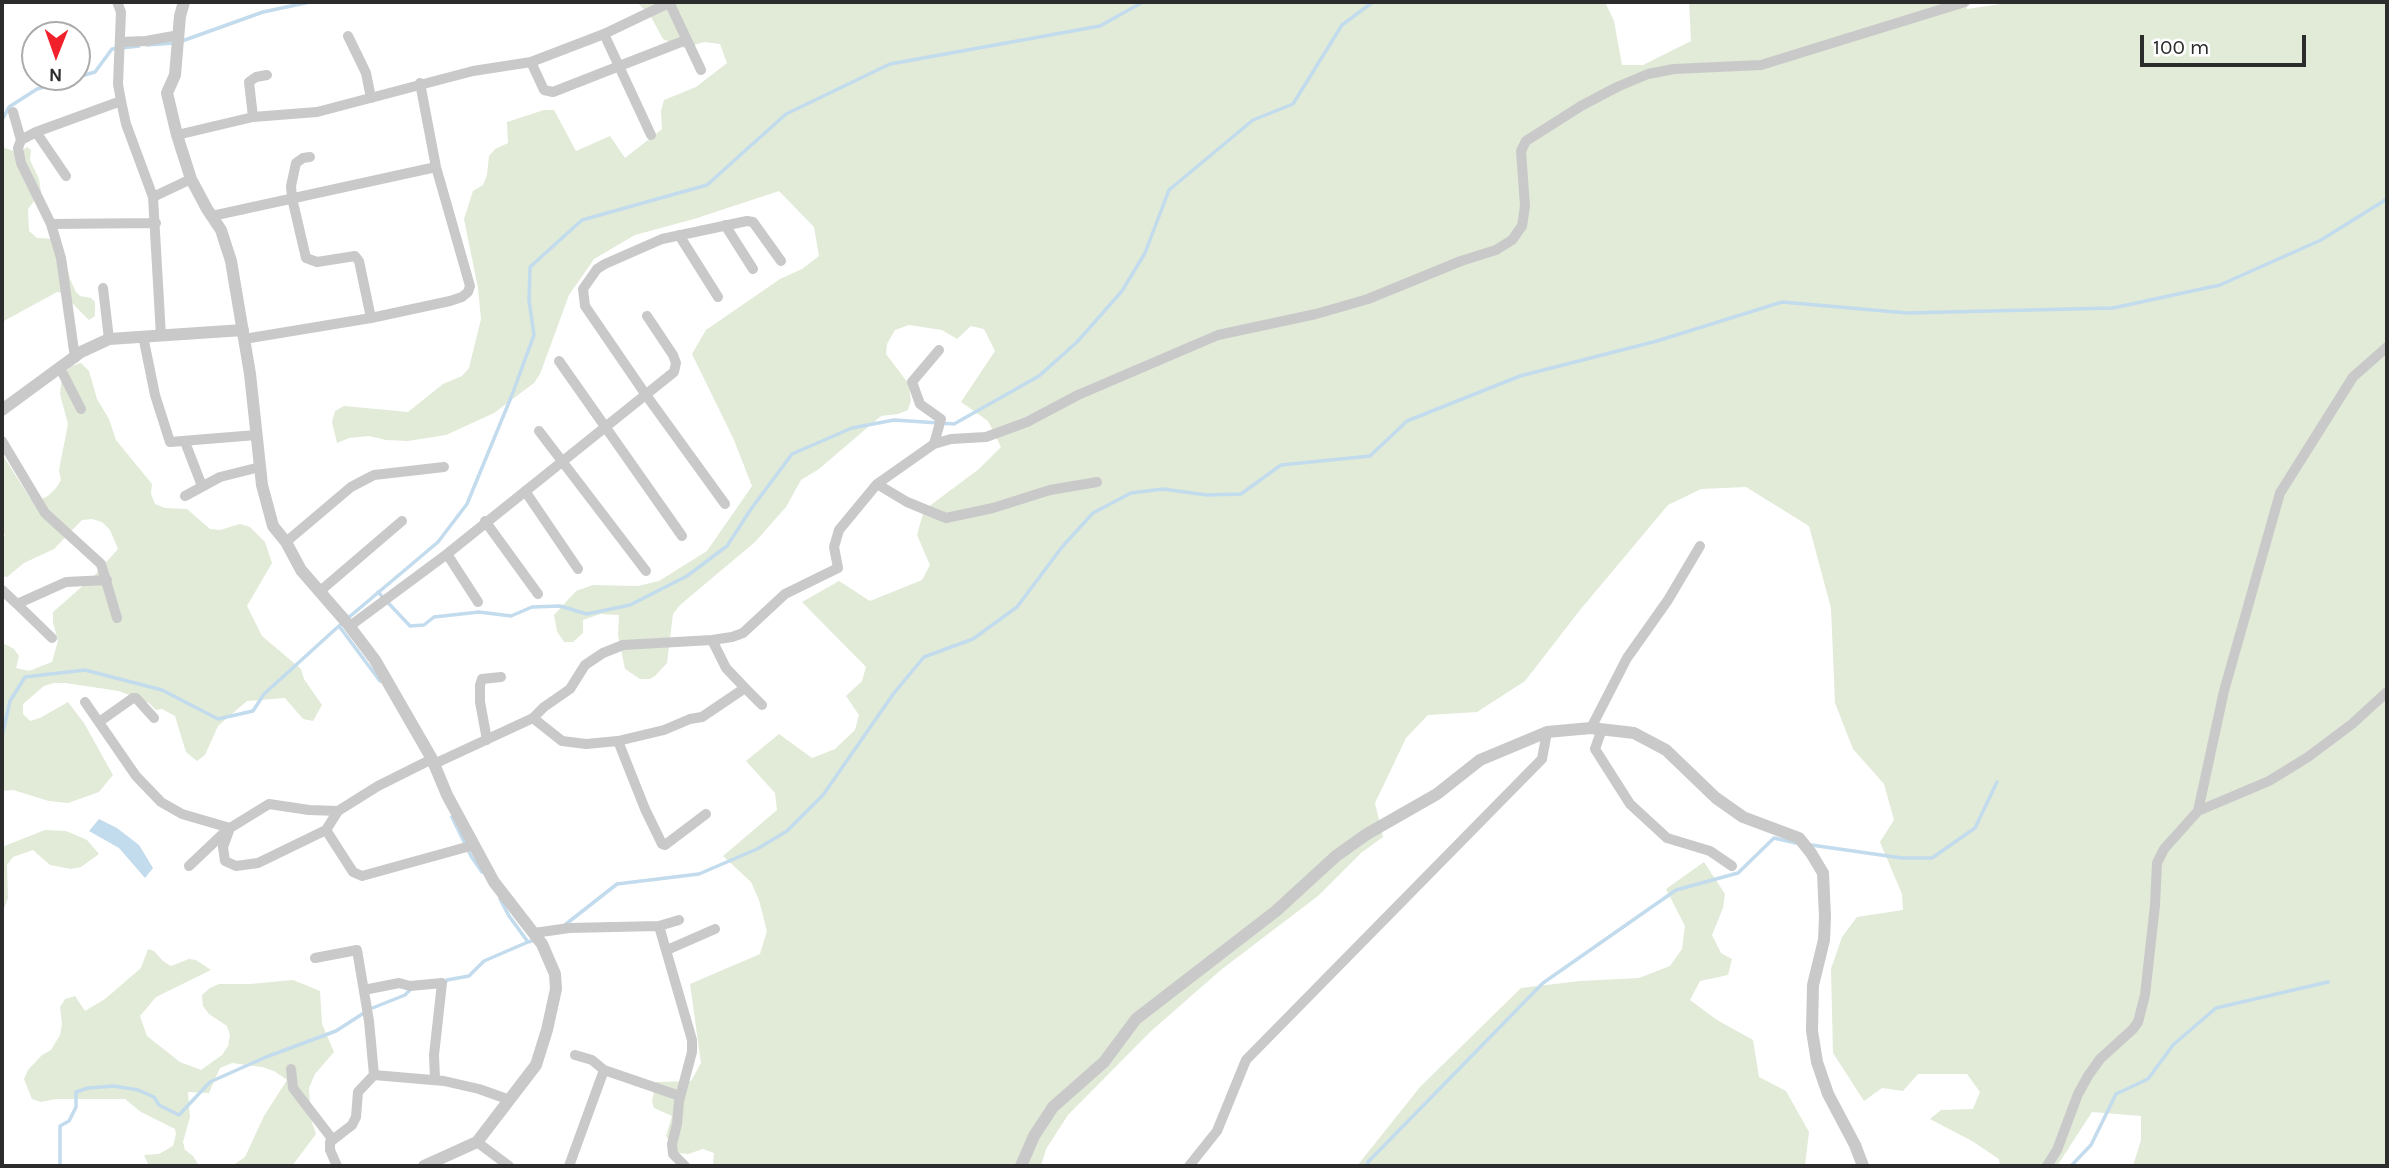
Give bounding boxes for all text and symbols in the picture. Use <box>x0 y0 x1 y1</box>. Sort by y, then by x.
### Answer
north arrow <box>21 21 91 91</box>
scale bar <box>2144 21 2310 65</box>
text: 100 m <box>2153 35 2210 59</box>
text: N <box>49 64 63 86</box>

